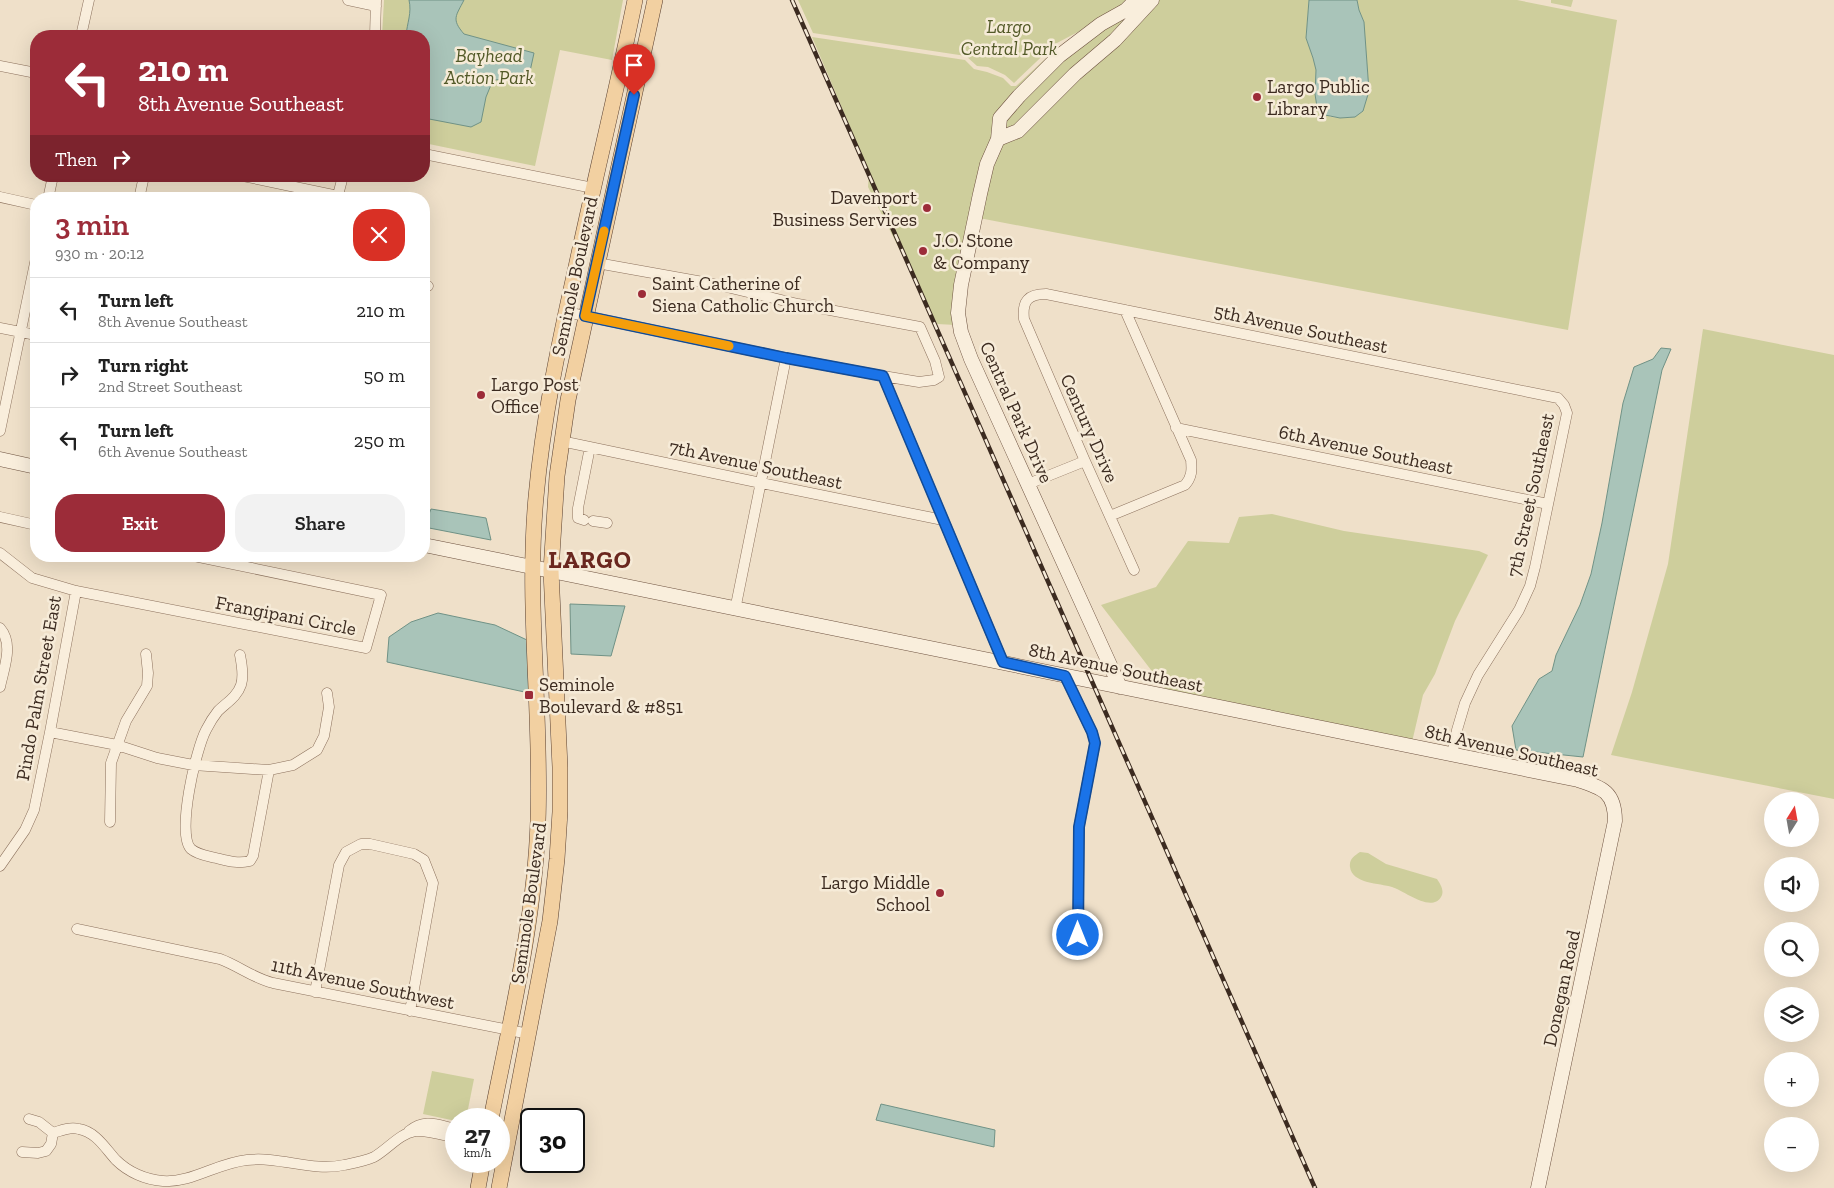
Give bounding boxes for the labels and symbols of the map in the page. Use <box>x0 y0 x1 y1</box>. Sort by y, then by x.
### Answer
park label: Largo Central Park <box>961 15 1057 60</box>
park label: Bayhead Action Park <box>443 44 534 89</box>
pin <box>613 44 655 95</box>
place label: Largo Public Library <box>1267 75 1370 120</box>
marker: Largo Public Library <box>1251 91 1263 103</box>
place label: Davenport Business Services <box>772 186 917 231</box>
street label: Seminole Boulevard <box>546 194 603 358</box>
marker: Davenport Business Services <box>921 202 933 214</box>
place label: J.O. Stone & Company <box>933 229 1030 274</box>
marker: J.O. Stone & Company <box>917 245 929 257</box>
place label: Saint Catherine of Siena Catholic Church <box>652 272 834 317</box>
marker: Saint Catherine of Siena Catholic Church <box>636 288 648 300</box>
street label: 5th Avenue Southeast <box>1212 299 1390 358</box>
street label: Central Park Drive <box>975 338 1058 487</box>
street label: Century Drive <box>1055 371 1124 486</box>
place label: Largo Post Office <box>491 373 579 418</box>
marker: Largo Post Office <box>475 389 487 401</box>
street label: 7th Street Southeast <box>1502 411 1559 579</box>
street label: 6th Avenue Southeast <box>1277 420 1455 479</box>
street label: 7th Avenue Southeast <box>667 435 845 494</box>
district label: LARGO <box>548 545 632 574</box>
street label: Frangipani Circle <box>214 591 358 640</box>
street label: Pindo Palm Street East <box>11 594 66 782</box>
street label: 8th Avenue Southeast <box>1027 638 1205 697</box>
place label: Seminole Boulevard & #851 <box>539 673 683 718</box>
marker: Seminole Boulevard & #851 <box>523 689 535 701</box>
street label: 8th Avenue Southeast <box>1423 719 1601 782</box>
north arrow <box>1764 792 1819 848</box>
street label: Seminole Boulevard <box>506 820 551 985</box>
place label: Largo Middle School <box>821 871 930 916</box>
marker: Largo Middle School <box>934 887 946 899</box>
position arrow <box>1051 908 1103 960</box>
street label: Donegan Road <box>1538 927 1585 1049</box>
street label: 11th Avenue Southwest <box>269 953 457 1014</box>
speed limit sign: 30 <box>520 1108 585 1173</box>

